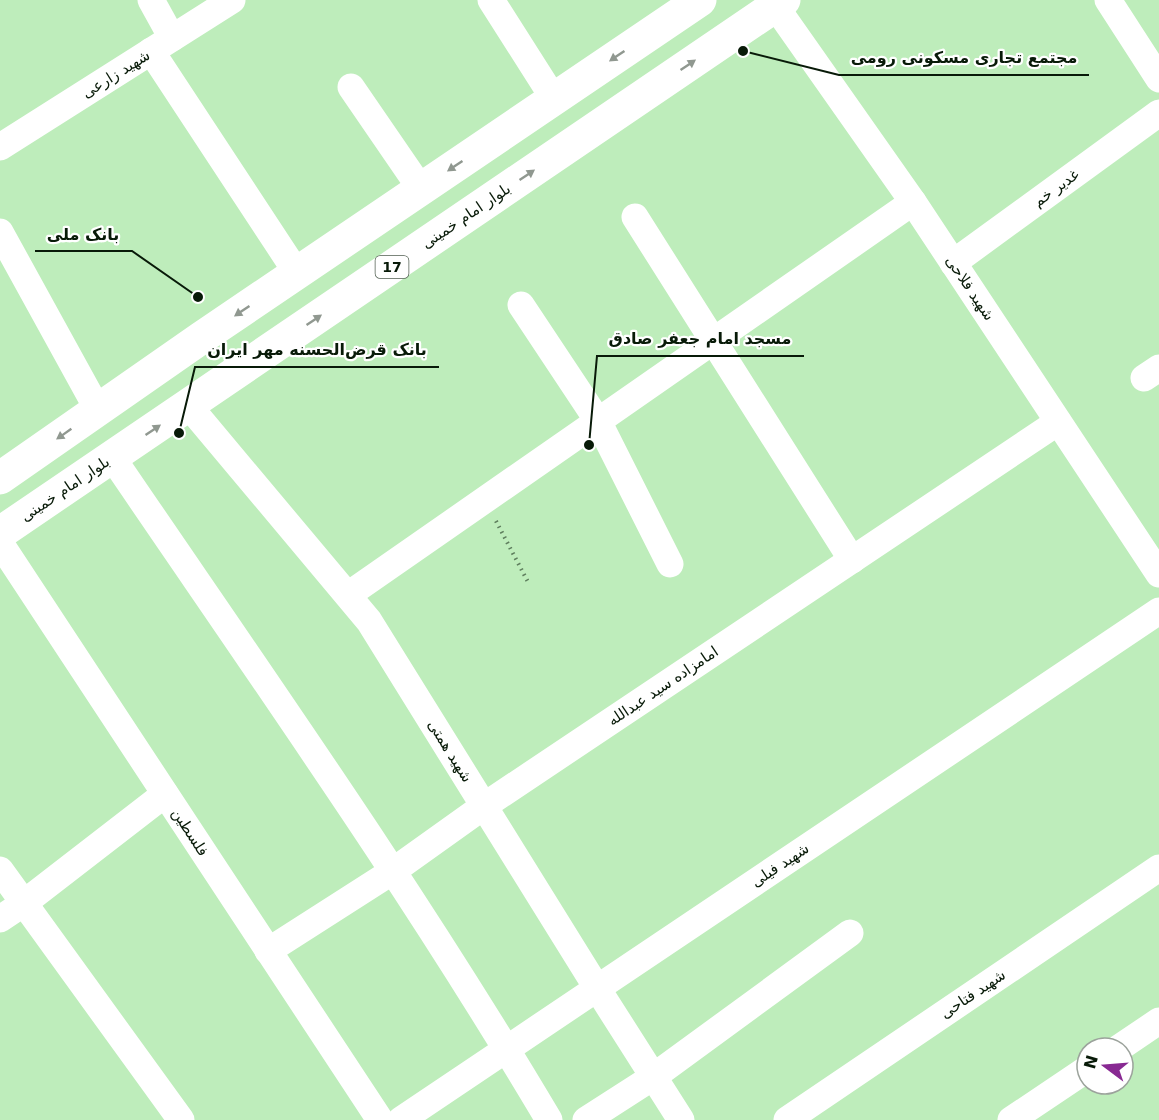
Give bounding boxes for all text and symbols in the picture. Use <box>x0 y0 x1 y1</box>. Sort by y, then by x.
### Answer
callout: مجتمع تجاری مسکونی رومی <box>839 41 1089 75</box>
street label: شهید زارعی <box>79 46 153 102</box>
text: مجتمع تجاری مسکونی رومی <box>851 48 1077 67</box>
one-way arrow <box>609 50 625 62</box>
one-way arrow <box>680 59 696 71</box>
one-way arrow <box>448 160 464 172</box>
street label: غدیر خم <box>1030 165 1083 211</box>
one-way arrow <box>519 170 535 181</box>
street label: بلوار امام خمینی <box>418 180 514 252</box>
callout: بانک ملی <box>35 217 132 251</box>
text: بانک ملی <box>47 225 119 244</box>
street label: شهید فلاحی <box>942 252 998 324</box>
road number: 17 <box>376 256 408 278</box>
one-way arrow <box>234 305 250 316</box>
one-way arrow <box>305 314 321 326</box>
callout: مسجد امام جعفر صادق <box>597 322 804 356</box>
text: مسجد امام جعفر صادق <box>609 329 791 348</box>
callout: بانک قرض‌الحسنه مهر ایران <box>195 333 439 367</box>
text: بانک قرض‌الحسنه مهر ایران <box>207 340 427 359</box>
one-way arrow <box>144 424 160 436</box>
one-way arrow <box>57 428 73 440</box>
street label: بلوار امام خمینی <box>17 453 113 525</box>
street label: امامزاده سید عبدالله <box>604 642 722 730</box>
street label: شهید همتی <box>424 716 476 786</box>
street label: فلسطین <box>168 805 212 859</box>
street label: شهید فیلی <box>748 839 812 891</box>
street label: شهید فتاحی <box>937 966 1009 1022</box>
north arrow <box>1075 1036 1135 1096</box>
text: N <box>1080 1053 1102 1071</box>

